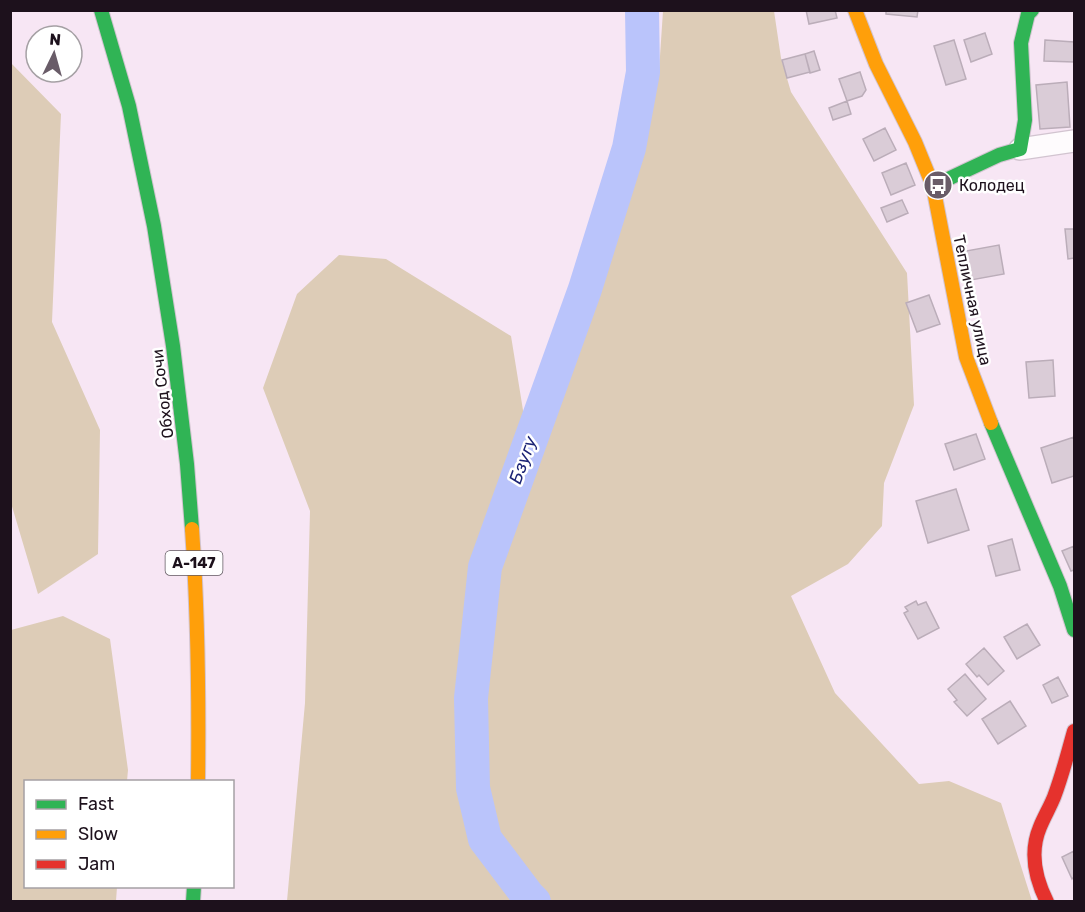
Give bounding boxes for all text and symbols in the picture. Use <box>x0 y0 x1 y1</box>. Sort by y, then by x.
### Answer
north arrow <box>24 24 84 84</box>
text: N <box>49 30 62 50</box>
bus stop icon: Колодец <box>922 169 954 201</box>
place label: Колодец <box>959 176 1025 195</box>
street label: Тепличная улица <box>949 233 996 367</box>
street label: Обход Сочи <box>148 348 177 440</box>
water label: Бзугу <box>504 432 542 487</box>
road number: А-147 <box>166 551 222 575</box>
legend <box>24 780 234 888</box>
text: Fast <box>78 793 114 815</box>
text: Slow <box>78 823 118 845</box>
text: Jam <box>78 853 115 875</box>

